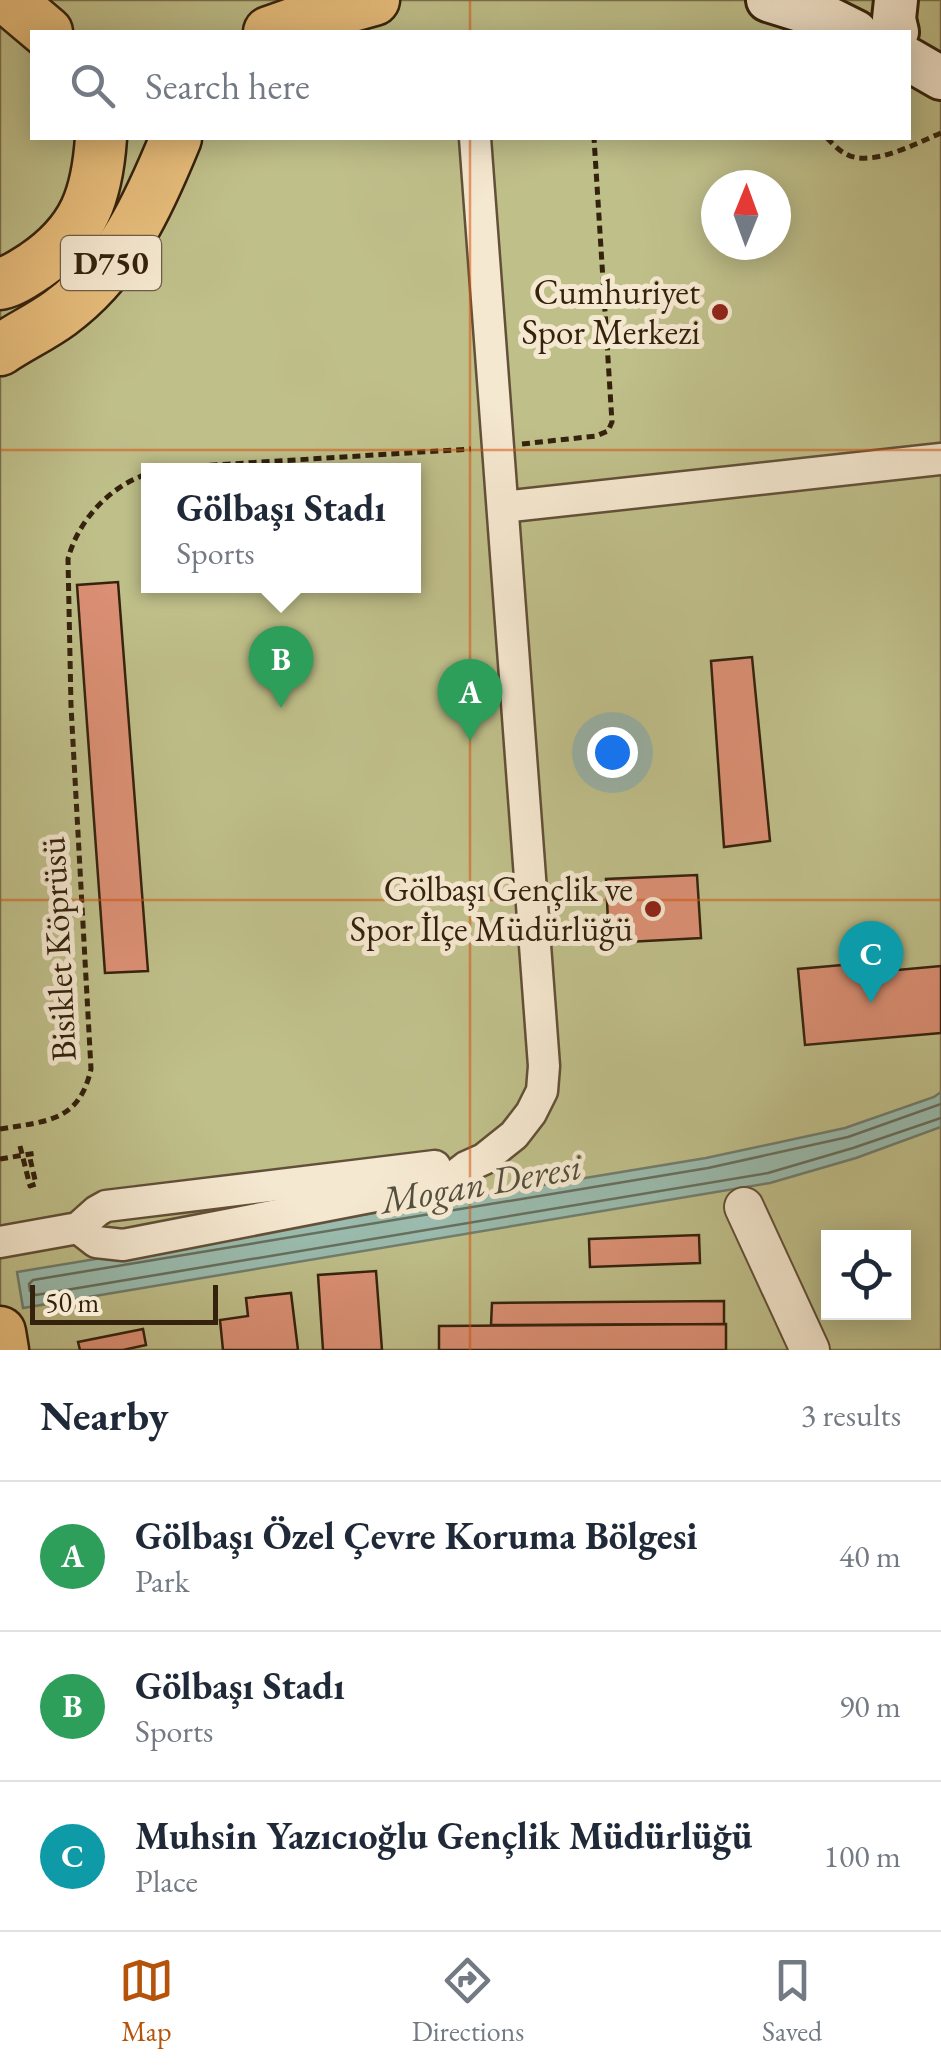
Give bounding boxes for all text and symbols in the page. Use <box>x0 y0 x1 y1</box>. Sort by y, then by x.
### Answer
search box <box>30 30 911 140</box>
icon: search <box>65 58 120 113</box>
text: Search here <box>145 61 310 110</box>
north arrow <box>701 170 791 260</box>
road number: D750 <box>61 236 161 290</box>
place label: Cumhuriyet Spor Merkezi <box>522 269 700 354</box>
marker: Cumhuriyet Spor Merkezi <box>709 301 731 323</box>
popup <box>141 463 421 593</box>
text: Gölbaşı Stadı <box>176 483 386 532</box>
text: Sports <box>176 532 255 574</box>
pin: B <box>248 626 314 708</box>
pin: A <box>438 658 502 741</box>
your location <box>587 727 638 778</box>
street label: Bisiklet Köprüsü <box>29 835 86 1062</box>
place label: Gölbaşı Gençlik ve Spor İlçe Müdürlüğü <box>350 866 634 951</box>
marker: Gölbaşı Gençlik ve Spor İlçe Müdürlüğü <box>642 898 664 920</box>
pin: C <box>838 920 904 1003</box>
water label: Mogan Deresi <box>375 1140 587 1225</box>
map controls <box>821 1230 911 1320</box>
button: locate <box>821 1230 911 1320</box>
scale bar <box>30 1280 218 1324</box>
text: 50 m <box>45 1284 99 1320</box>
text: Nearby <box>40 1388 169 1443</box>
text: 3 results <box>801 1394 901 1436</box>
text: Gölbaşı Özel Çevre Koruma Bölgesi <box>135 1511 698 1560</box>
text: A <box>61 1535 84 1577</box>
text: 40 m <box>839 1535 901 1577</box>
text: Park <box>135 1560 190 1602</box>
text: Gölbaşı Stadı <box>135 1661 345 1710</box>
text: B <box>62 1685 83 1727</box>
text: 90 m <box>839 1685 901 1727</box>
text: Sports <box>135 1710 213 1752</box>
text: Muhsin Yazıcıoğlu Gençlik Müdürlüğü <box>135 1811 752 1860</box>
text: C <box>61 1835 84 1877</box>
text: 100 m <box>824 1835 901 1877</box>
text: Place <box>135 1860 198 1902</box>
tab: Map <box>119 1953 174 2049</box>
tab: Directions <box>412 1953 524 2049</box>
tab: Saved <box>762 1953 822 2049</box>

